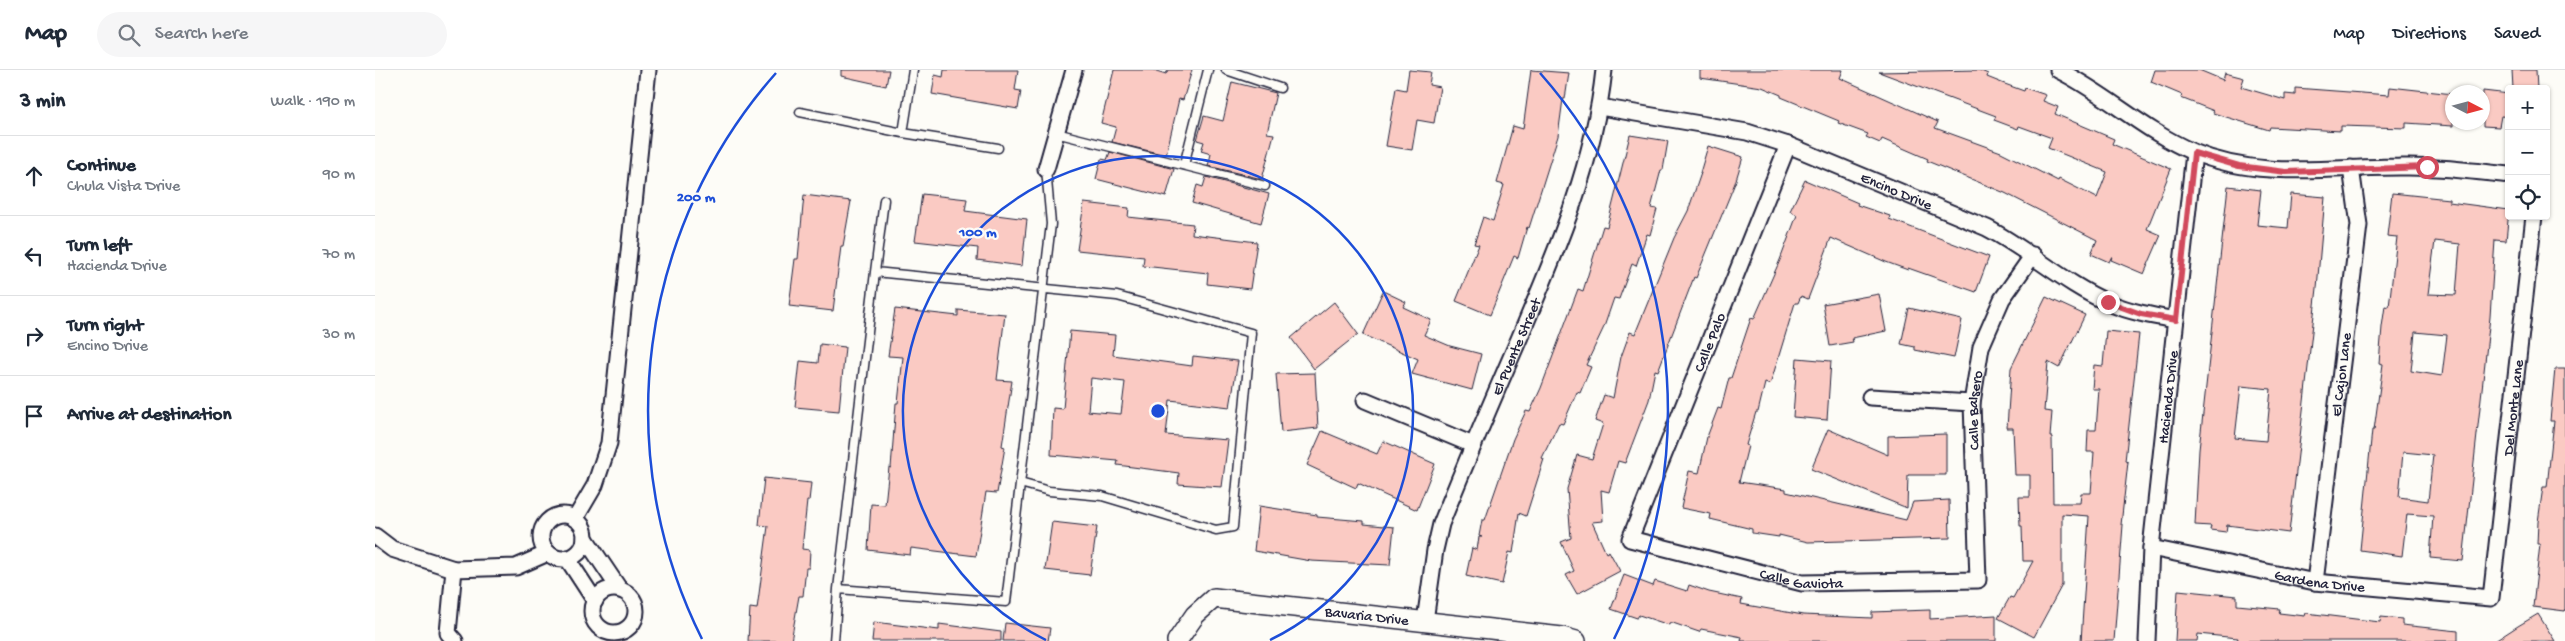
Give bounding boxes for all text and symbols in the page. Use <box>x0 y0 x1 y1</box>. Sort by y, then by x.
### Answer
search box <box>97 12 447 57</box>
text: Map <box>25 20 67 49</box>
icon: search <box>115 21 143 49</box>
text: Search here <box>155 23 248 46</box>
text: Map <box>2333 24 2365 45</box>
text: Directions <box>2393 24 2466 45</box>
text: Saved <box>2494 24 2540 45</box>
north arrow <box>2445 85 2490 130</box>
map controls <box>2505 85 2550 220</box>
button: + <box>2505 85 2550 130</box>
text: 3 min <box>20 90 65 115</box>
text: Walk · 190 m <box>271 93 355 112</box>
button: − <box>2505 130 2550 175</box>
text: Continue <box>67 155 136 178</box>
route start <box>2416 156 2439 179</box>
icon: ahead <box>20 162 48 190</box>
text: 90 m <box>323 166 355 185</box>
street label: Encino Drive <box>1857 169 1935 215</box>
button: locate <box>2505 175 2550 220</box>
text: Chula Vista Drive <box>67 178 180 197</box>
text: 200 m <box>677 189 716 207</box>
text: 100 m <box>958 224 997 242</box>
text: Turn left <box>67 235 131 258</box>
icon: left <box>20 242 48 270</box>
text: 70 m <box>322 246 355 265</box>
text: Hacienda Drive <box>67 258 167 277</box>
route end <box>2097 291 2120 314</box>
street label: El Puente Street <box>1489 294 1547 399</box>
street label: Calle Palo <box>1691 310 1731 375</box>
text: Turn right <box>67 315 143 338</box>
icon: right <box>20 322 48 350</box>
text: 30 m <box>322 326 355 345</box>
street label: El Cajon Lane <box>2328 332 2357 418</box>
text: Encino Drive <box>67 338 148 357</box>
street label: Hacienda Drive <box>2155 349 2183 445</box>
street label: Del Monte Lane <box>2500 359 2529 457</box>
street label: Calle Balsero <box>1965 369 1988 450</box>
icon: arrive <box>20 402 48 430</box>
centre of rings <box>1149 402 1167 420</box>
text: Arrive at destination <box>67 404 231 427</box>
street label: Calle Gaviota <box>1757 566 1844 594</box>
street label: Gardena Drive <box>2272 567 2366 598</box>
street label: Bavaria Drive <box>1323 603 1410 631</box>

